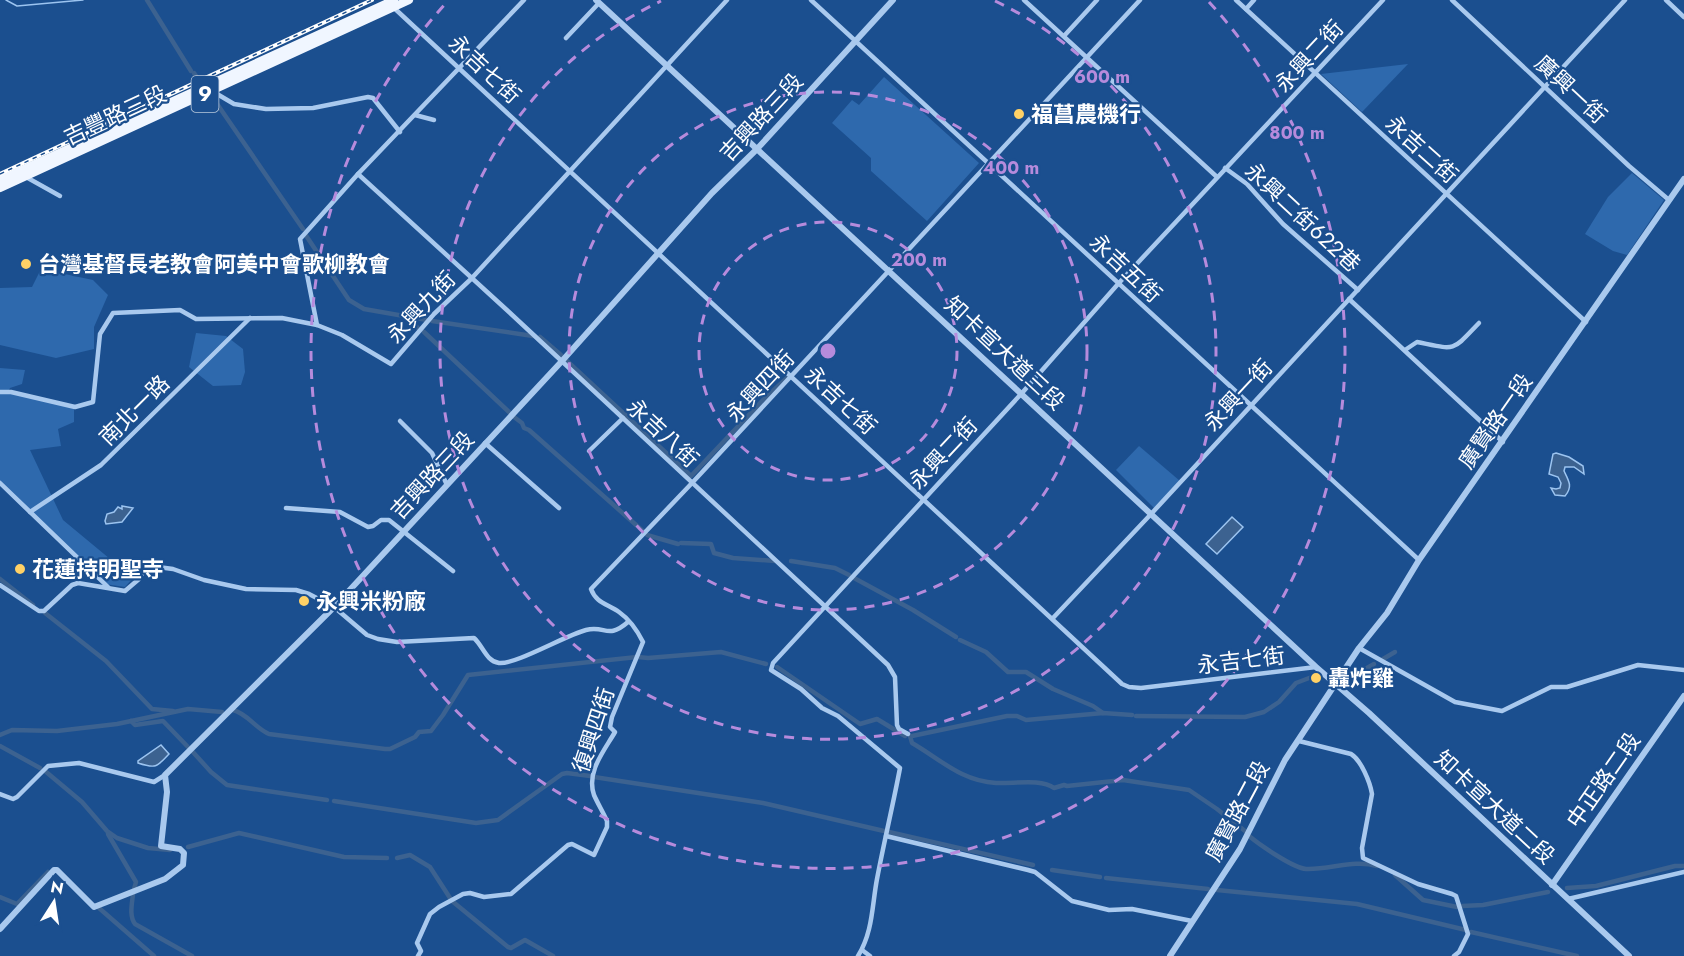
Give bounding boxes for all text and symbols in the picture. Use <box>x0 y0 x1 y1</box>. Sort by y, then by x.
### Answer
street label: 永興二街 <box>1267 13 1351 99</box>
street label: 永吉七街 <box>442 27 528 111</box>
street label: 廣興一街 <box>1528 47 1614 131</box>
text: 600 m <box>1074 64 1130 90</box>
street label: 吉興路三段 <box>712 66 810 168</box>
road number: 9 <box>192 76 218 112</box>
street label: 吉豐路三段 <box>58 77 172 153</box>
place label: 福菖農機行 <box>1031 98 1141 130</box>
marker: 福菖農機行 <box>1012 107 1026 121</box>
street label: 永吉二街 <box>1379 108 1465 190</box>
text: 800 m <box>1269 120 1325 146</box>
text: 400 m <box>983 155 1039 181</box>
street label: 永興二街622巷 <box>1238 155 1368 279</box>
street label: 永吉五街 <box>1083 226 1169 310</box>
text: 200 m <box>891 247 947 273</box>
place label: 台灣基督長老教會阿美中會歌柳教會 <box>38 248 390 280</box>
marker: 台灣基督長老教會阿美中會歌柳教會 <box>19 257 33 271</box>
street label: 永興九街 <box>379 264 463 350</box>
street label: 知卡宣大道三段 <box>938 289 1072 417</box>
centre of rings <box>818 341 838 361</box>
street label: 永興四街 <box>718 343 802 429</box>
street label: 永興一街 <box>1196 352 1280 438</box>
street label: 永吉七街 <box>798 358 884 442</box>
street label: 廣賢路一段 <box>1450 367 1540 475</box>
street label: 南北一路 <box>92 368 176 452</box>
street label: 永吉八街 <box>620 391 706 475</box>
street label: 永興二街 <box>901 410 985 496</box>
street label: 吉興路三段 <box>383 424 481 526</box>
place label: 花蓮持明聖寺 <box>32 553 164 585</box>
marker: 花蓮持明聖寺 <box>13 562 27 576</box>
place label: 永興米粉廠 <box>316 585 426 617</box>
marker: 永興米粉廠 <box>297 594 311 608</box>
street label: 永吉七街 <box>1195 639 1287 681</box>
place label: 轟炸雞 <box>1328 662 1394 694</box>
marker: 轟炸雞 <box>1309 671 1323 685</box>
street label: 復興四街 <box>564 683 622 777</box>
street label: 中正路二段 <box>1558 726 1648 834</box>
street label: 知卡宣大道二段 <box>1428 743 1562 871</box>
street label: 廣賢路二段 <box>1197 755 1277 867</box>
north arrow <box>24 872 84 932</box>
text: N <box>48 875 66 900</box>

